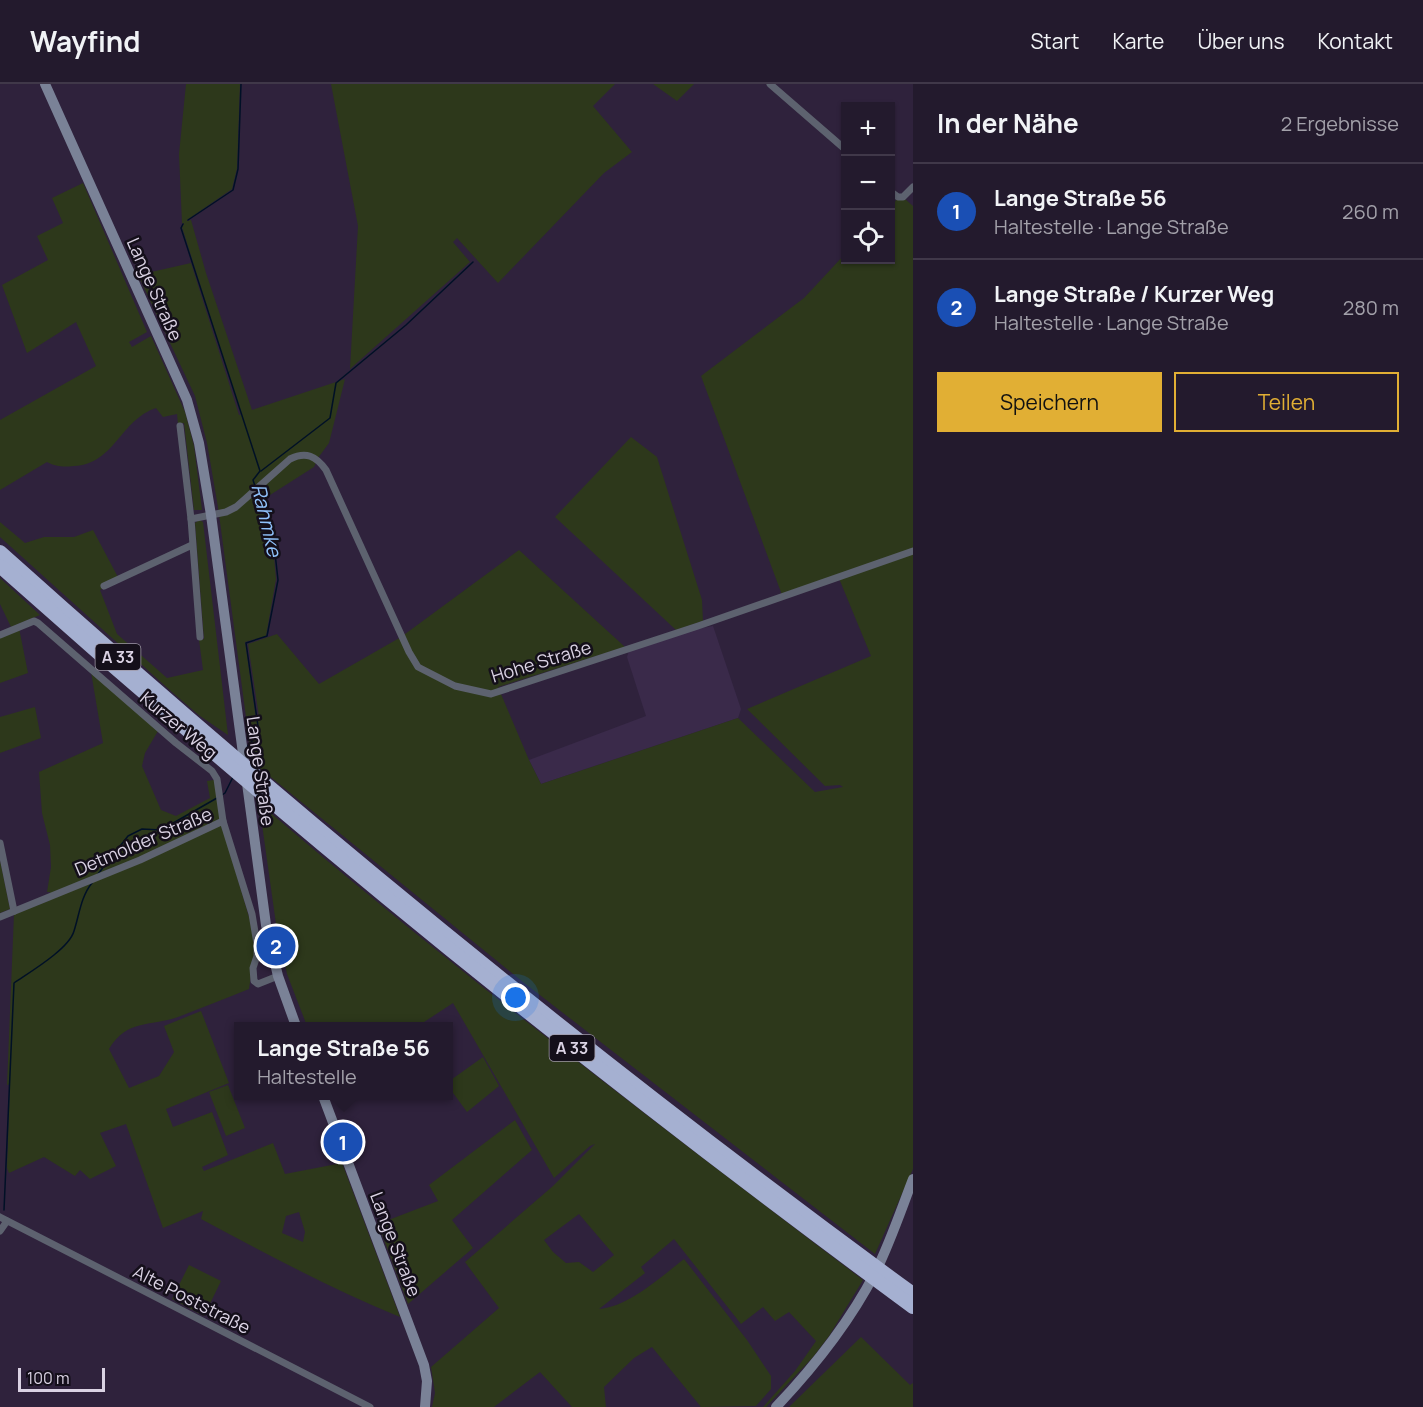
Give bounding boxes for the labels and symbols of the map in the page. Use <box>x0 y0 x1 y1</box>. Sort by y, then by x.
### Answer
street label: Lange Straße <box>122 234 188 344</box>
water label: Rahmke <box>246 481 289 560</box>
street label: Hohe Straße <box>488 634 594 688</box>
road number: A 33 <box>96 644 140 670</box>
street label: Kurzer Weg <box>135 686 223 764</box>
street label: Lange Straße <box>241 715 281 827</box>
street label: Detmolder Straße <box>71 801 215 881</box>
pin: 2 <box>256 924 296 968</box>
your location <box>501 983 530 1012</box>
road number: A 33 <box>550 1035 594 1061</box>
pin: 1 <box>324 1120 362 1164</box>
street label: Lange Straße <box>365 1188 427 1300</box>
street label: Alte Poststraße <box>129 1259 255 1339</box>
scale bar <box>18 1365 105 1392</box>

